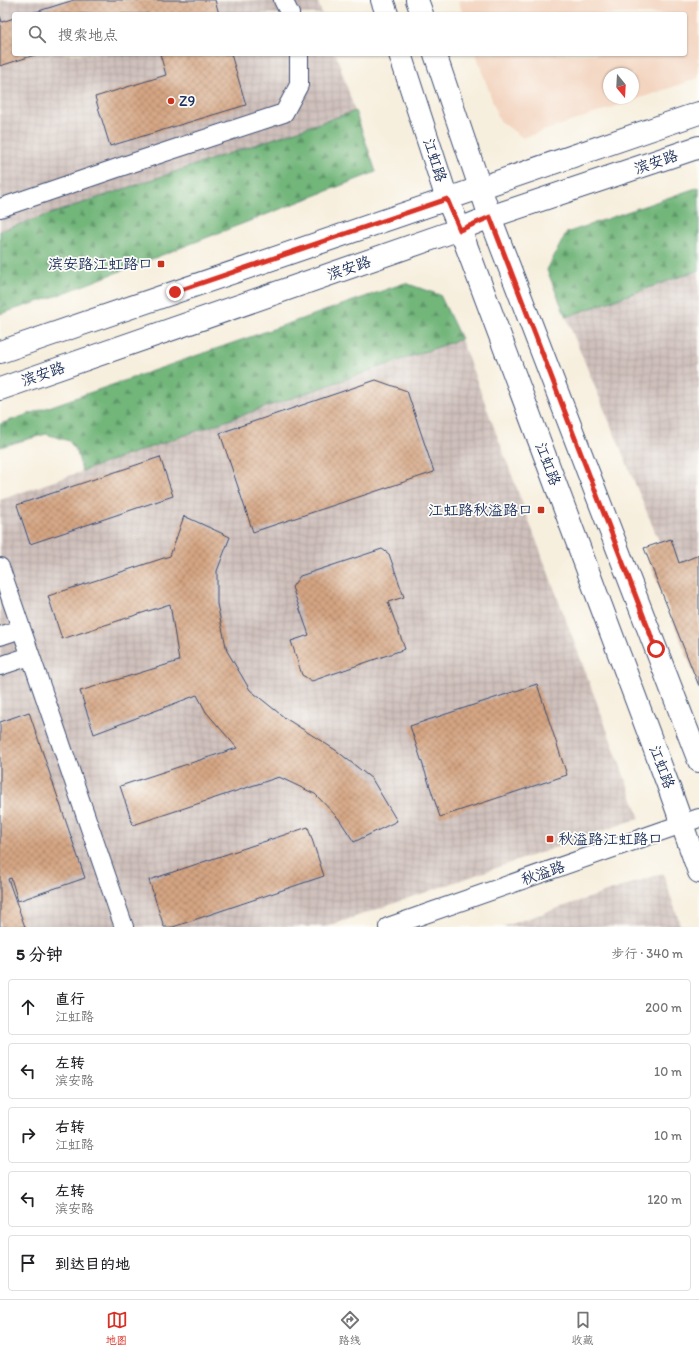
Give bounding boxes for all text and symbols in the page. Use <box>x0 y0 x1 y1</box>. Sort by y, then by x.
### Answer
search box <box>12 12 687 56</box>
icon: search <box>26 23 48 45</box>
text: 搜索地点 <box>58 26 118 44</box>
north arrow <box>603 68 639 104</box>
place label: Z9 <box>179 92 196 110</box>
marker: Z9 <box>166 96 176 106</box>
street label: 江虹路 <box>419 136 451 184</box>
street label: 滨安路 <box>632 146 680 178</box>
street label: 滨安路 <box>325 252 373 284</box>
place label: 滨安路江虹路口 <box>48 255 153 273</box>
marker: 滨安路江虹路口 <box>156 259 166 269</box>
route end <box>166 283 184 301</box>
street label: 滨安路 <box>19 358 67 390</box>
street label: 江虹路 <box>532 440 564 488</box>
place label: 江虹路秋溢路口 <box>428 501 533 519</box>
marker: 江虹路秋溢路口 <box>536 505 546 515</box>
route start <box>647 640 665 658</box>
street label: 江虹路 <box>646 743 678 791</box>
place label: 秋溢路江虹路口 <box>558 830 663 848</box>
marker: 秋溢路江虹路口 <box>545 834 555 844</box>
street label: 秋溢路 <box>519 857 567 889</box>
text: 5 分钟 <box>16 944 63 964</box>
text: 步行 · 340 m <box>611 946 683 961</box>
text: 直行 <box>55 990 85 1008</box>
icon: ahead <box>17 996 39 1018</box>
text: 200 m <box>645 1000 682 1015</box>
text: 江虹路 <box>55 1009 94 1024</box>
text: 左转 <box>55 1054 85 1072</box>
icon: left <box>17 1060 39 1082</box>
text: 10 m <box>654 1064 682 1079</box>
text: 滨安路 <box>55 1073 94 1088</box>
text: 右转 <box>55 1118 85 1136</box>
icon: right <box>17 1124 39 1146</box>
text: 10 m <box>654 1128 682 1143</box>
text: 江虹路 <box>55 1137 94 1152</box>
text: 左转 <box>55 1182 85 1200</box>
icon: left <box>17 1188 39 1210</box>
text: 120 m <box>647 1192 682 1207</box>
text: 滨安路 <box>55 1201 94 1216</box>
icon: arrive <box>17 1252 39 1274</box>
text: 到达目的地 <box>55 1255 130 1273</box>
tab: 地图 <box>106 1309 128 1347</box>
tab: 路线 <box>339 1309 361 1347</box>
tab: 收藏 <box>572 1309 594 1347</box>

